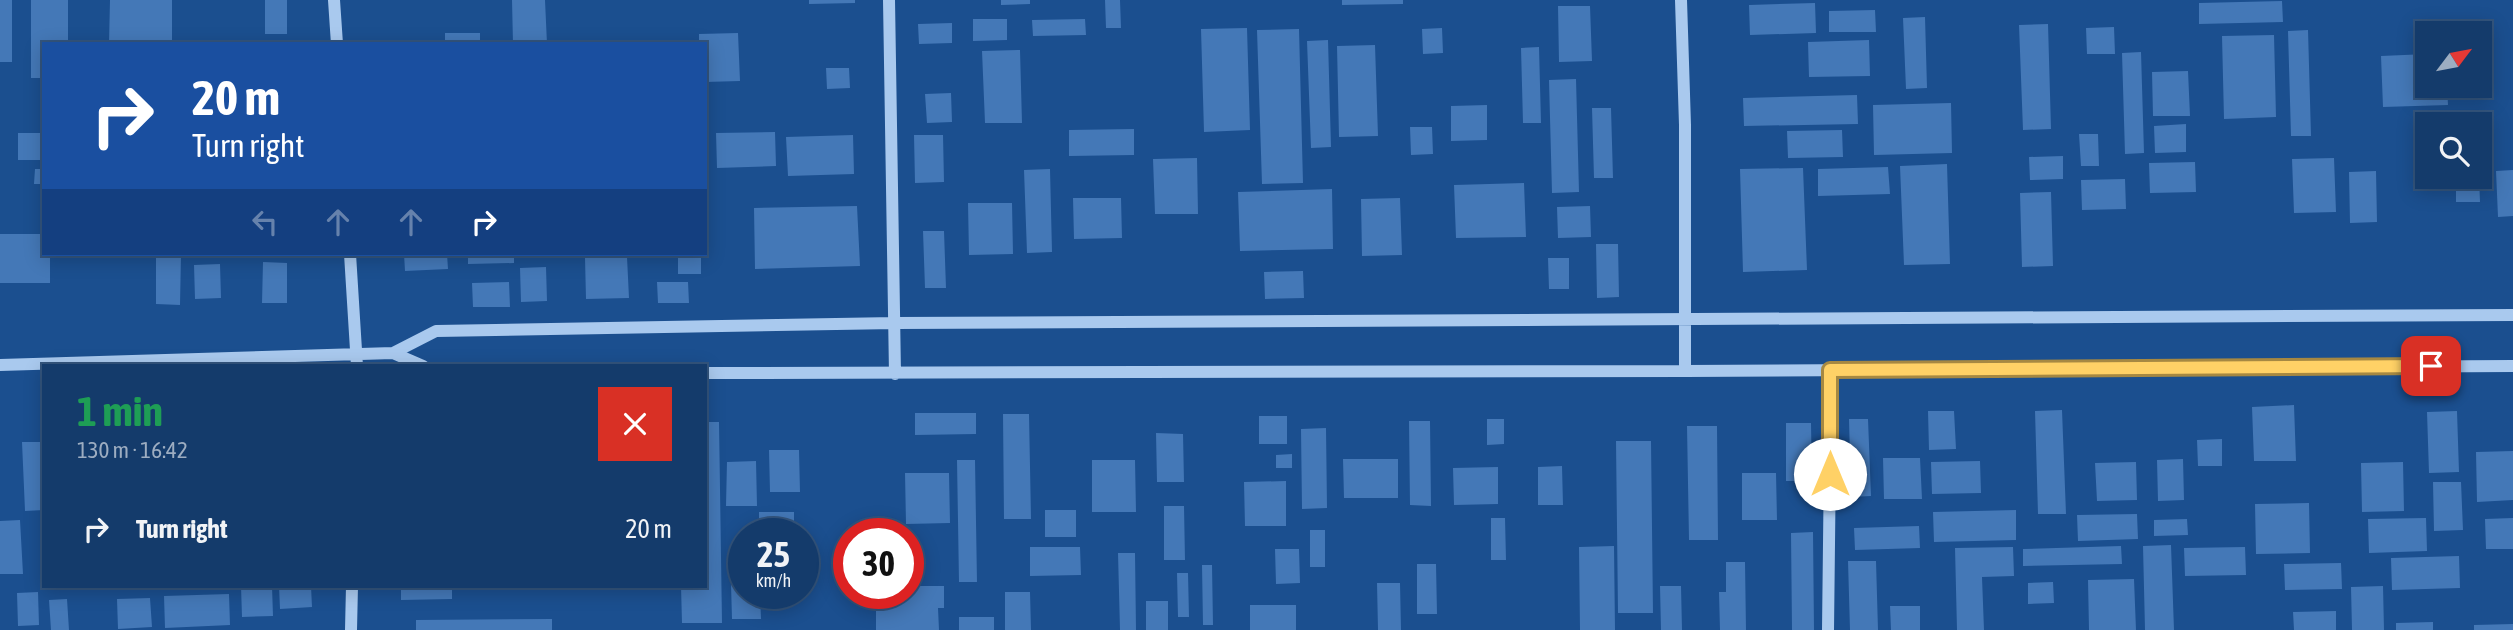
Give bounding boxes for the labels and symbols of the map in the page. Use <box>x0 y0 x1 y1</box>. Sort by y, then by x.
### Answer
north arrow <box>2415 21 2492 98</box>
pin <box>2401 336 2461 396</box>
position arrow <box>1793 437 1867 511</box>
speed limit sign: 30 <box>833 518 924 609</box>

